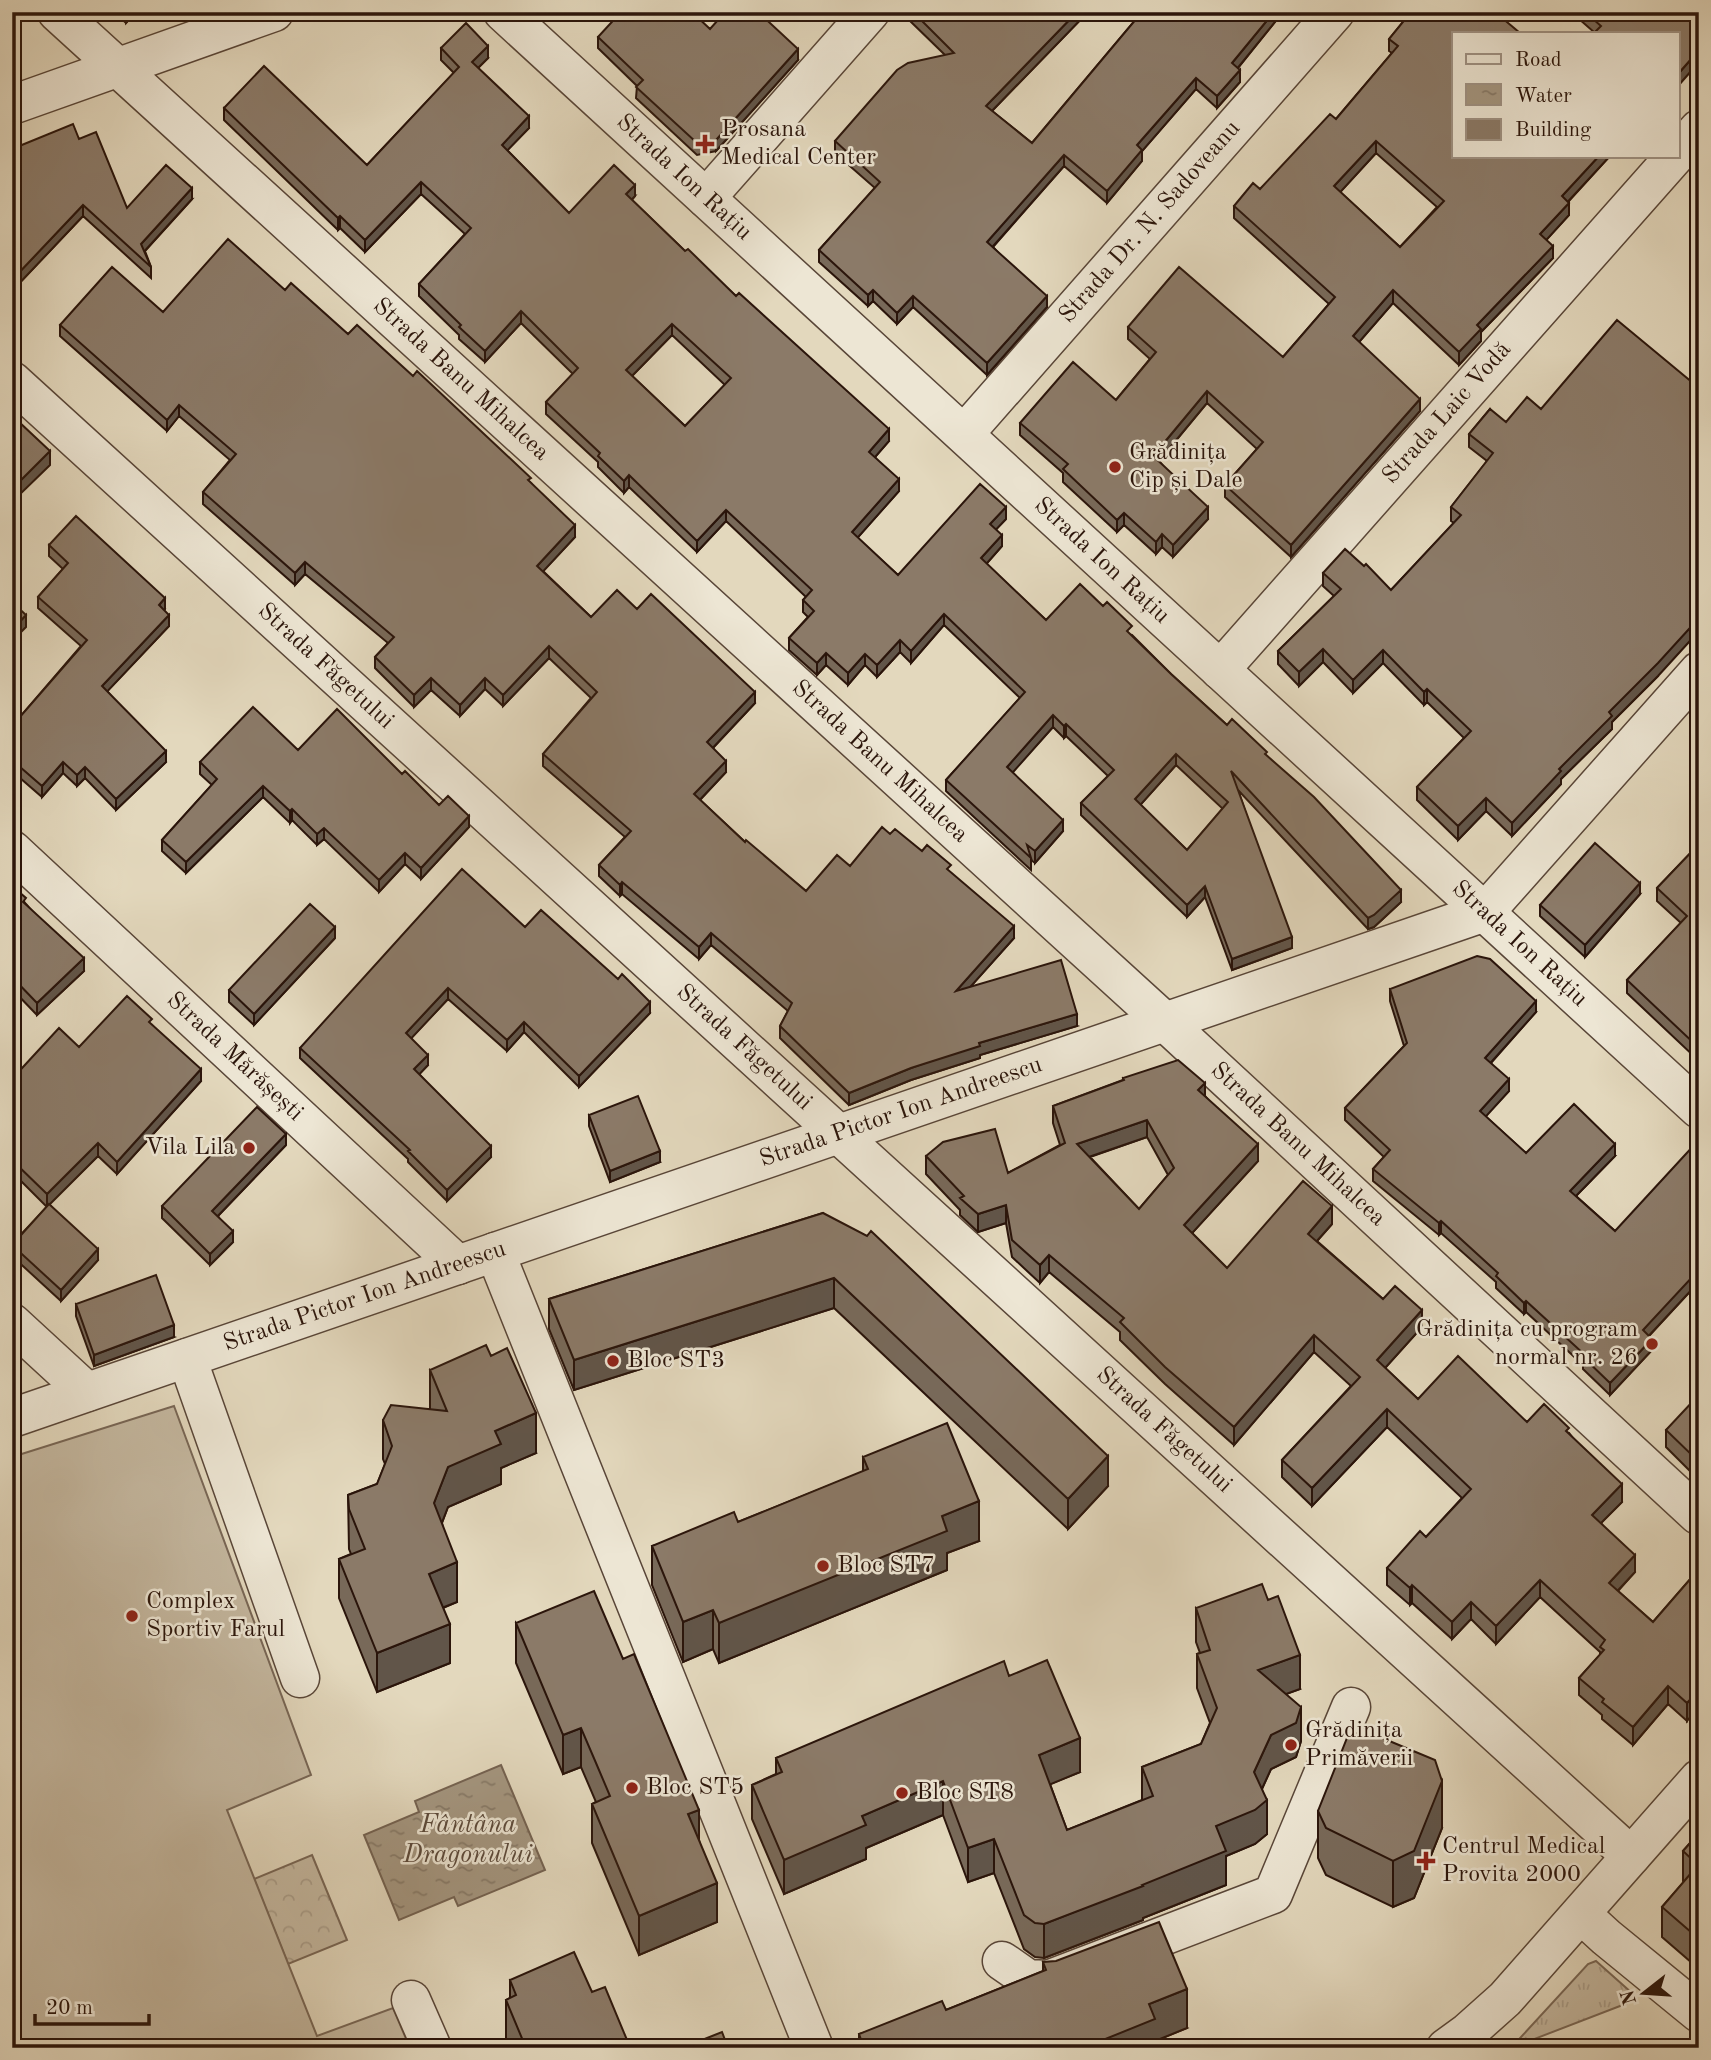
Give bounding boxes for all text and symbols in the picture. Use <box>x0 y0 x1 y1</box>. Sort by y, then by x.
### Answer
legend <box>1452 32 1680 158</box>
text: Road <box>1515 50 1562 71</box>
text: Water <box>1515 86 1572 107</box>
street label: Strada Ion Rațiu <box>611 110 756 245</box>
street label: Strada Dr. N. Sadoveanu <box>1055 116 1245 328</box>
place label: Prosana Medical Center <box>721 118 876 170</box>
text: Building <box>1515 120 1592 141</box>
marker: Prosana Medical Center <box>695 134 715 154</box>
street label: Strada Banu Mihalcea <box>368 294 553 466</box>
street label: Strada Laic Vodă <box>1379 338 1516 489</box>
place label: Grădinița Cip și Dale <box>1129 441 1242 493</box>
marker: Grădinița Cip și Dale <box>1107 459 1123 475</box>
street label: Strada Ion Rațiu <box>1029 493 1174 629</box>
street label: Strada Făgetului <box>253 599 398 734</box>
street label: Strada Banu Mihalcea <box>787 676 972 848</box>
street label: Strada Ion Rațiu <box>1447 876 1592 1012</box>
street label: Strada Făgetului <box>671 980 816 1115</box>
street label: Strada Mărășești <box>162 988 307 1126</box>
street label: Strada Pictor Ion Andreescu <box>757 1053 1045 1172</box>
street label: Strada Banu Mihalcea <box>1206 1058 1390 1231</box>
place label: Vila Lila <box>145 1136 235 1160</box>
marker: Vila Lila <box>241 1140 257 1156</box>
street label: Strada Pictor Ion Andreescu <box>220 1237 509 1356</box>
place label: Grădinița cu program normal nr. 26 <box>1416 1318 1638 1370</box>
marker: Grădinița cu program normal nr. 26 <box>1644 1336 1660 1352</box>
place label: Bloc ST3 <box>627 1349 725 1373</box>
marker: Bloc ST3 <box>605 1353 621 1369</box>
street label: Strada Făgetului <box>1091 1363 1236 1498</box>
place label: Bloc ST7 <box>837 1554 935 1578</box>
marker: Bloc ST7 <box>815 1558 831 1574</box>
place label: Complex Sportiv Farul <box>146 1590 285 1642</box>
marker: Complex Sportiv Farul <box>124 1608 140 1624</box>
place label: Grădinița Primăverii <box>1305 1719 1413 1771</box>
marker: Grădinița Primăverii <box>1283 1737 1299 1753</box>
place label: Bloc ST5 <box>646 1776 744 1800</box>
marker: Bloc ST5 <box>624 1780 640 1796</box>
place label: Bloc ST8 <box>916 1781 1014 1805</box>
marker: Bloc ST8 <box>894 1785 910 1801</box>
water label: Fântâna Dragonului <box>402 1812 533 1868</box>
place label: Centrul Medical Provita 2000 <box>1442 1835 1605 1887</box>
marker: Centrul Medical Provita 2000 <box>1416 1851 1436 1871</box>
north arrow <box>1610 1958 1680 2028</box>
scale bar <box>35 1983 149 2027</box>
text: N <box>1619 1987 1641 2007</box>
text: 20 m <box>46 1998 93 2019</box>

